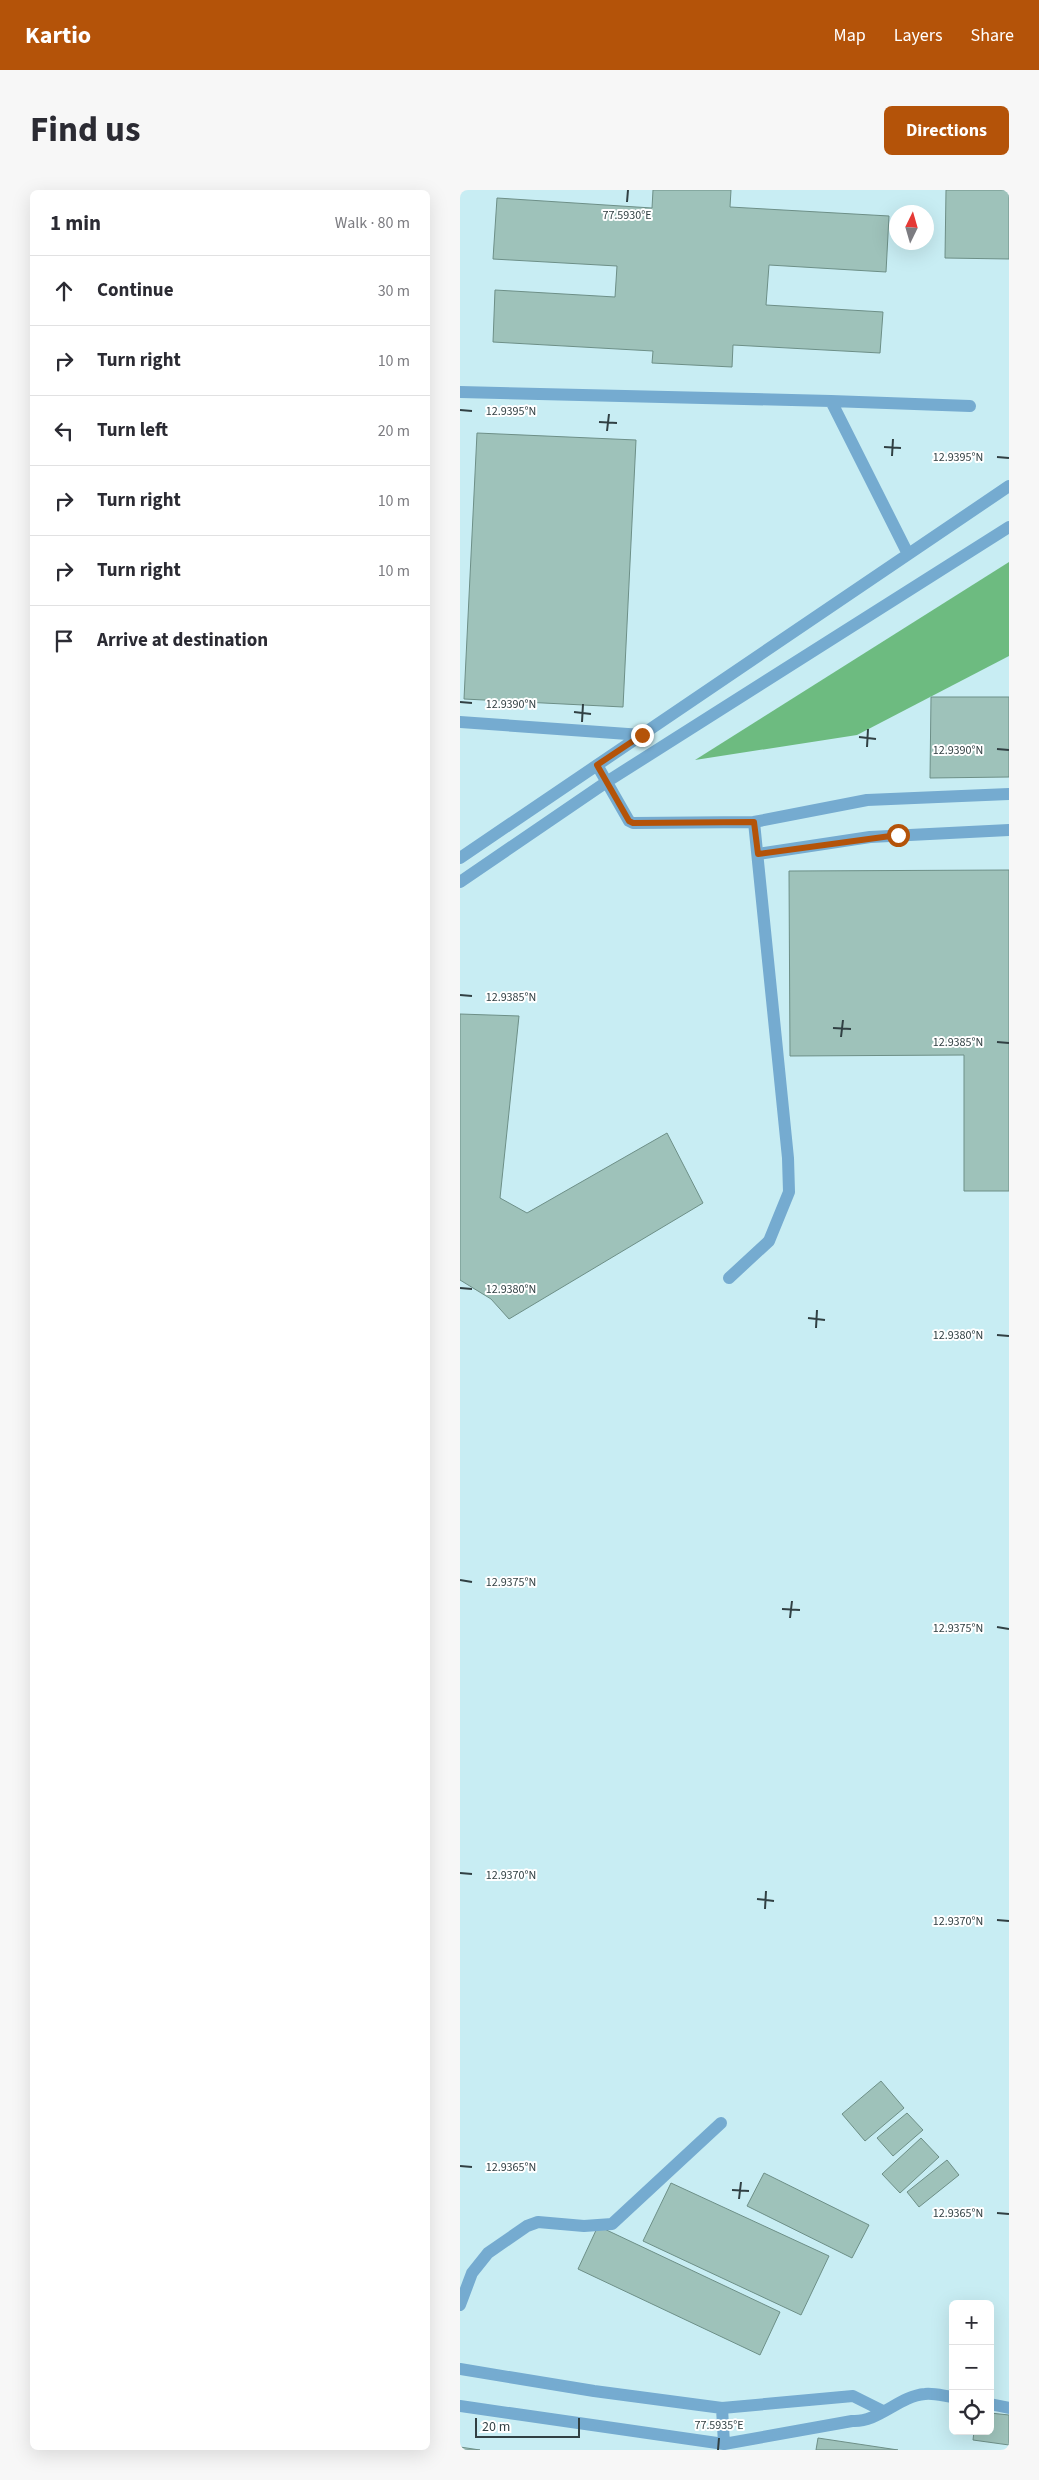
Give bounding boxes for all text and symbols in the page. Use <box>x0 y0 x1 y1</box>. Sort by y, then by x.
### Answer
text: Kartio <box>25 18 91 53</box>
text: Map <box>834 23 866 48</box>
text: Layers <box>894 23 943 48</box>
text: Share <box>971 23 1014 48</box>
text: Find us <box>30 105 140 155</box>
button: Directions <box>884 106 1009 155</box>
north arrow <box>889 205 934 250</box>
text: 77.5930°E <box>602 207 652 224</box>
text: 1 min <box>50 208 101 238</box>
text: Walk · 80 m <box>335 212 410 234</box>
icon: ahead <box>50 277 78 305</box>
text: Continue <box>97 277 174 304</box>
text: 30 m <box>378 280 410 302</box>
icon: right <box>50 347 78 375</box>
text: Turn right <box>97 347 181 374</box>
text: 10 m <box>378 350 410 372</box>
text: 12.9395°N <box>486 403 536 420</box>
icon: left <box>50 417 78 445</box>
text: Turn left <box>97 417 168 444</box>
text: 20 m <box>378 420 410 442</box>
text: 12.9395°N <box>933 449 983 466</box>
icon: right <box>50 487 78 515</box>
text: Turn right <box>97 487 181 514</box>
text: 10 m <box>378 490 410 512</box>
icon: right <box>50 557 78 585</box>
text: Turn right <box>97 557 181 584</box>
text: 10 m <box>378 560 410 582</box>
icon: arrive <box>50 627 78 655</box>
text: Arrive at destination <box>97 627 268 654</box>
text: 12.9390°N <box>486 696 536 713</box>
route end <box>631 724 654 747</box>
text: 12.9390°N <box>933 742 983 759</box>
route start <box>887 824 910 847</box>
text: 12.9385°N <box>486 989 536 1006</box>
text: 12.9385°N <box>933 1034 983 1051</box>
text: 12.9380°N <box>486 1281 536 1298</box>
text: 12.9380°N <box>933 1327 983 1344</box>
text: 12.9375°N <box>486 1574 536 1591</box>
text: 12.9375°N <box>933 1620 983 1637</box>
text: 12.9370°N <box>486 1867 536 1884</box>
text: 12.9370°N <box>933 1913 983 1930</box>
text: 12.9365°N <box>486 2159 536 2176</box>
text: 12.9365°N <box>933 2205 983 2222</box>
map controls <box>949 2300 994 2435</box>
button: + <box>949 2300 994 2345</box>
button: − <box>949 2345 994 2390</box>
button: locate <box>949 2390 994 2435</box>
scale bar <box>475 2415 580 2438</box>
text: 20 m <box>482 2417 510 2437</box>
text: 77.5935°E <box>694 2417 744 2434</box>

